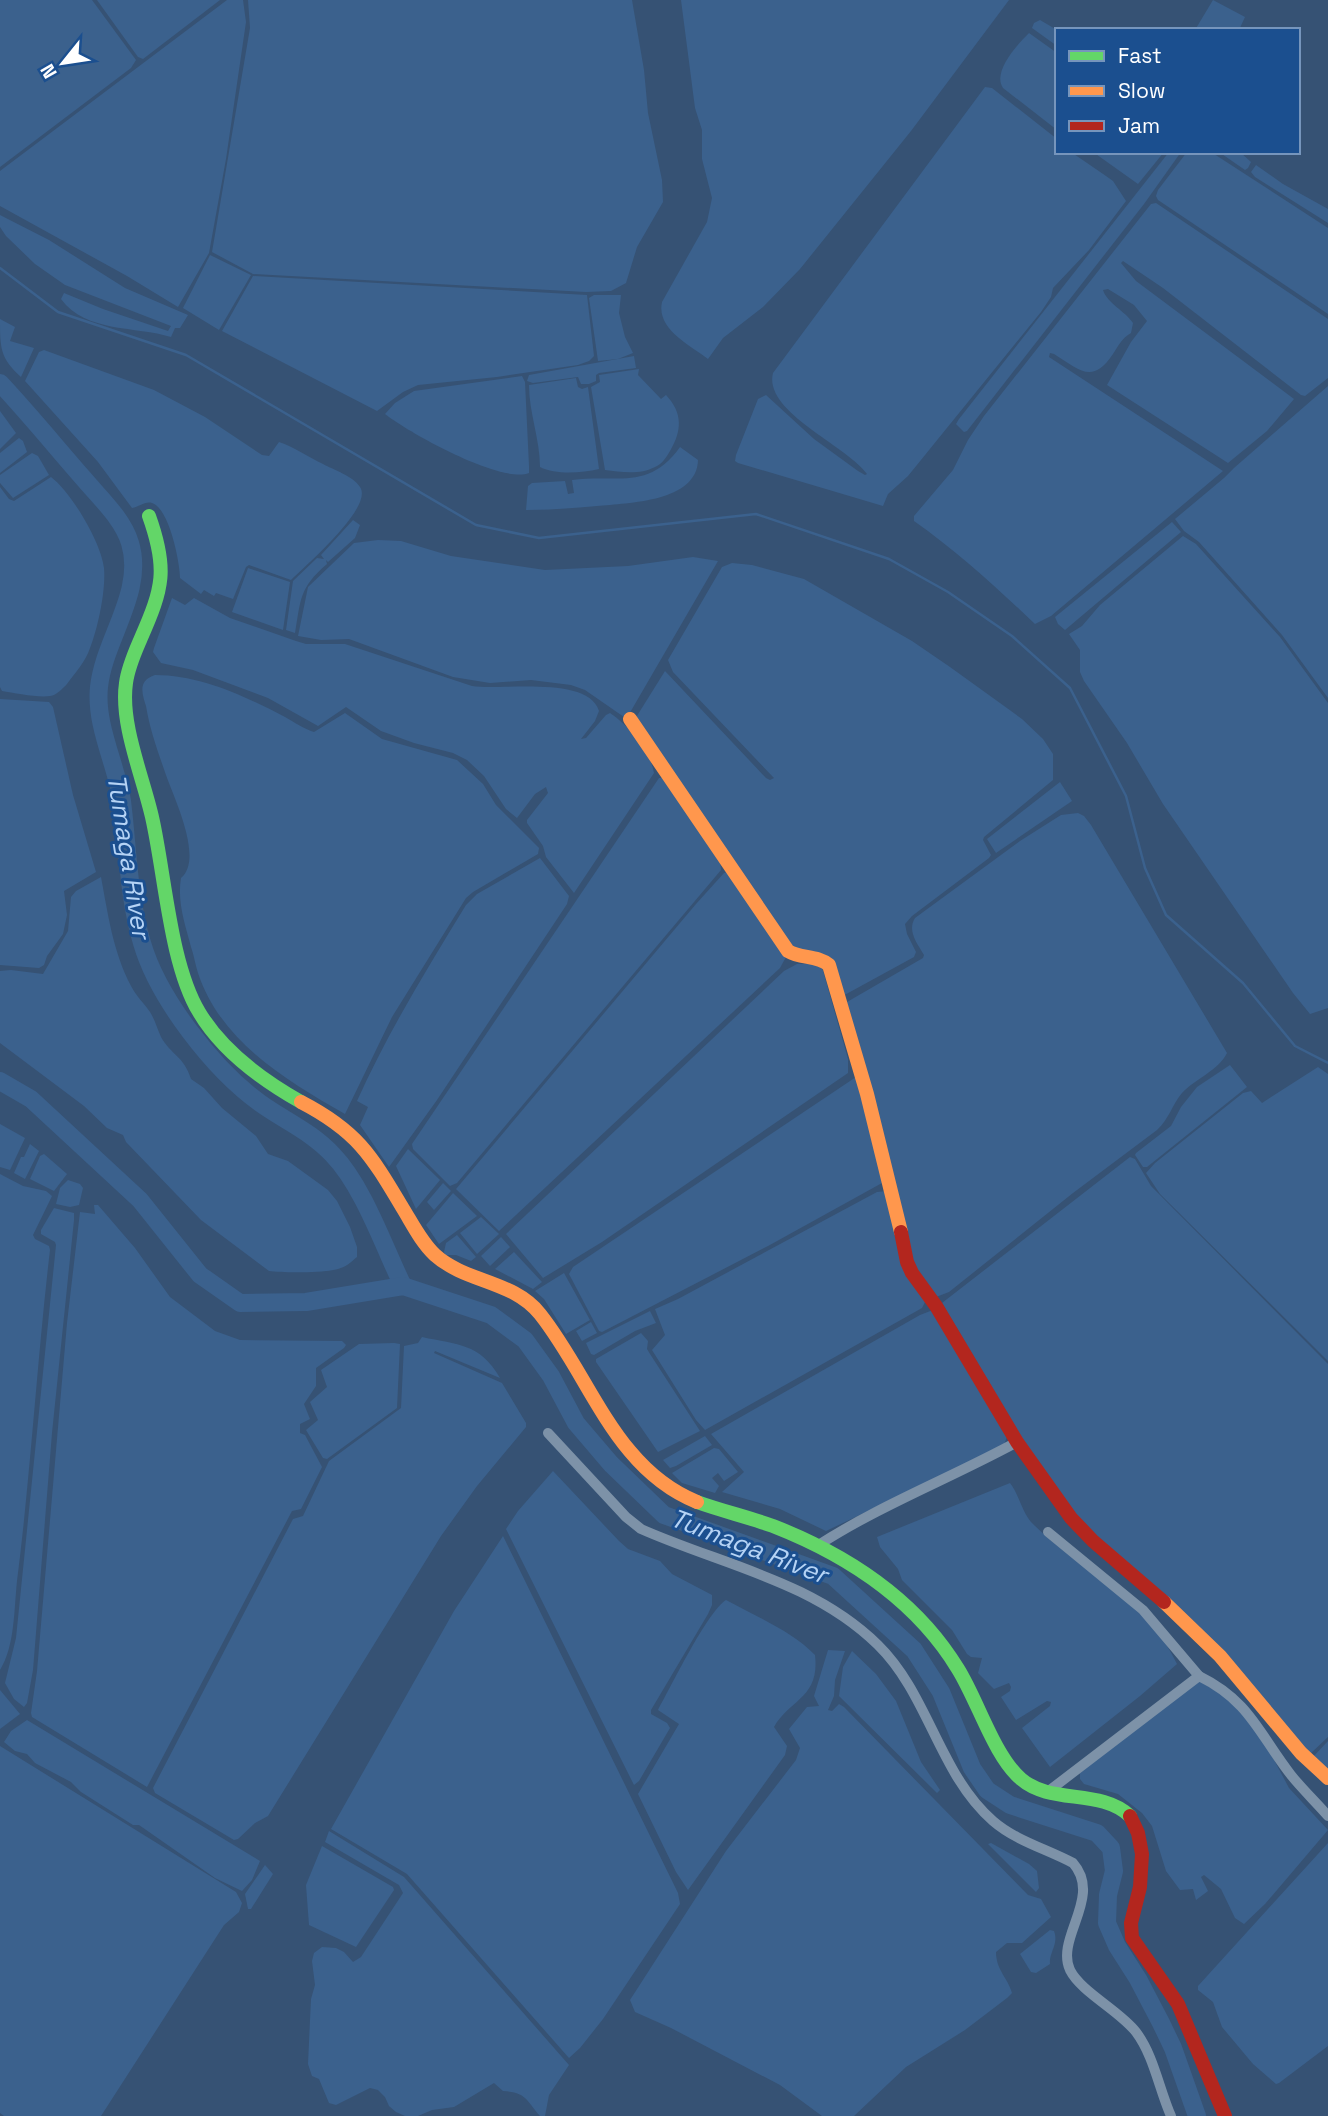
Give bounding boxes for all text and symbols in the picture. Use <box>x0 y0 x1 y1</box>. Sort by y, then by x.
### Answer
north arrow <box>28 28 98 98</box>
legend <box>1055 28 1300 154</box>
text: Fast <box>1118 42 1162 69</box>
text: N <box>35 59 63 83</box>
text: Slow <box>1118 77 1166 104</box>
text: Jam <box>1118 112 1160 139</box>
water label: Tumaga River <box>99 771 159 944</box>
water label: Tumaga River <box>665 1500 836 1593</box>

